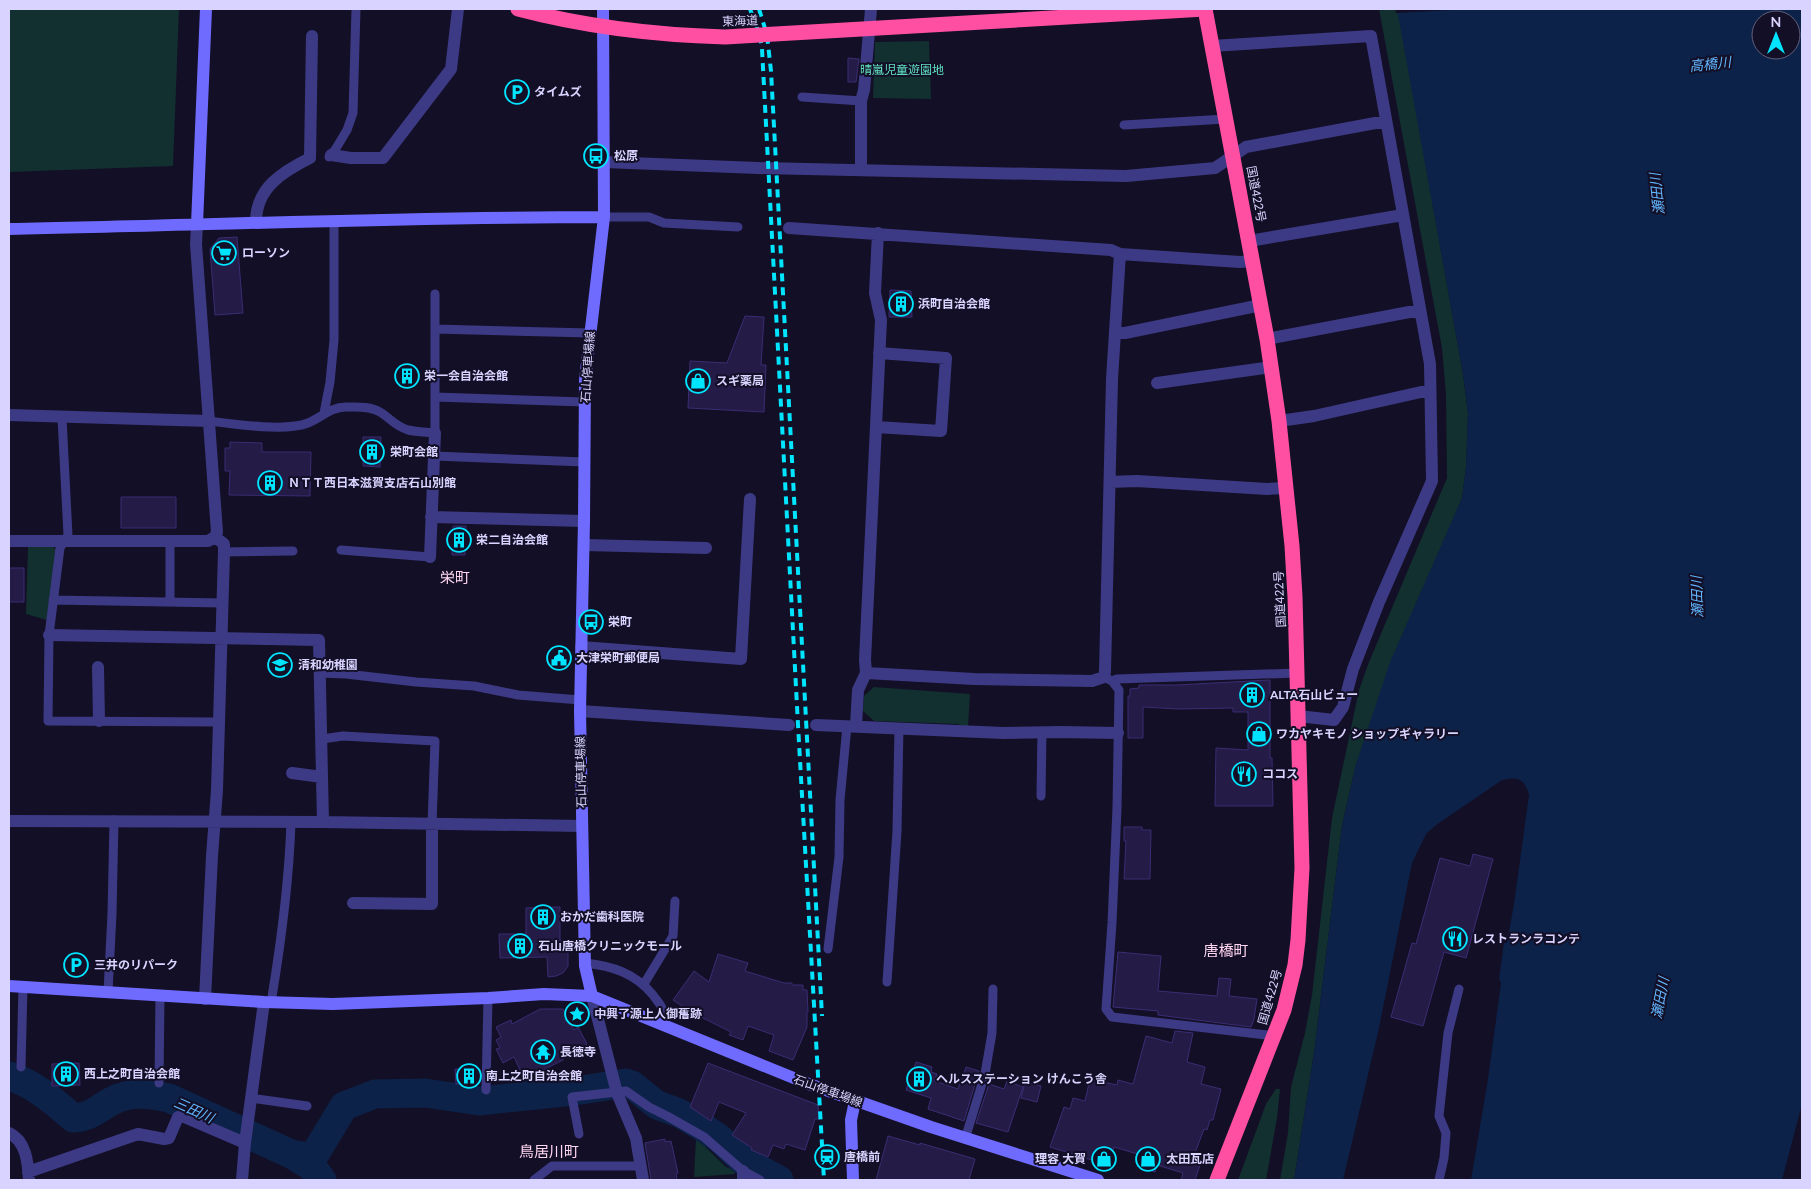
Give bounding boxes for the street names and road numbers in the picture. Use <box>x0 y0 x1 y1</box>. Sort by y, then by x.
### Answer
street label: 東海道 <box>722 12 758 29</box>
street label: 国道422号 <box>1244 165 1269 223</box>
street label: 石山停車場線 <box>578 331 597 403</box>
street label: 国道422号 <box>1271 570 1288 628</box>
street label: 石山停車場線 <box>572 736 589 808</box>
street label: 国道422号 <box>1254 967 1285 1026</box>
street label: 石山停車場線 <box>792 1071 865 1110</box>

